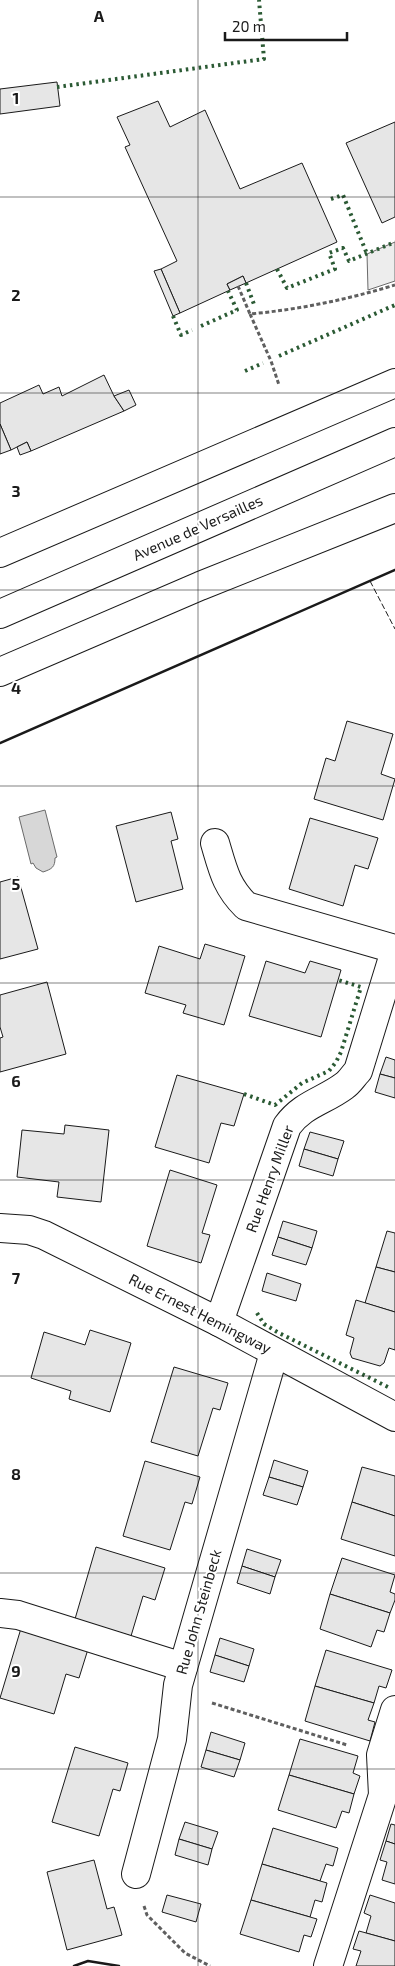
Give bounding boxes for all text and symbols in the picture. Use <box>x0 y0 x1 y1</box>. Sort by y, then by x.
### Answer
text: A <box>94 6 105 25</box>
scale bar <box>225 10 348 42</box>
text: 20 m <box>232 17 266 35</box>
text: 1 <box>13 88 19 107</box>
text: 2 <box>11 285 21 304</box>
text: 3 <box>11 481 21 500</box>
street label: Avenue de Versailles <box>130 490 265 564</box>
text: 4 <box>11 678 21 697</box>
text: 5 <box>12 874 21 893</box>
text: 6 <box>11 1071 21 1090</box>
street label: Rue Henry Miller <box>241 1123 297 1235</box>
text: 7 <box>12 1268 21 1287</box>
street label: Rue Ernest Hemingway <box>126 1269 275 1357</box>
text: 8 <box>11 1464 21 1483</box>
street label: Rue John Steinbeck <box>172 1547 225 1676</box>
text: 9 <box>11 1661 21 1680</box>

